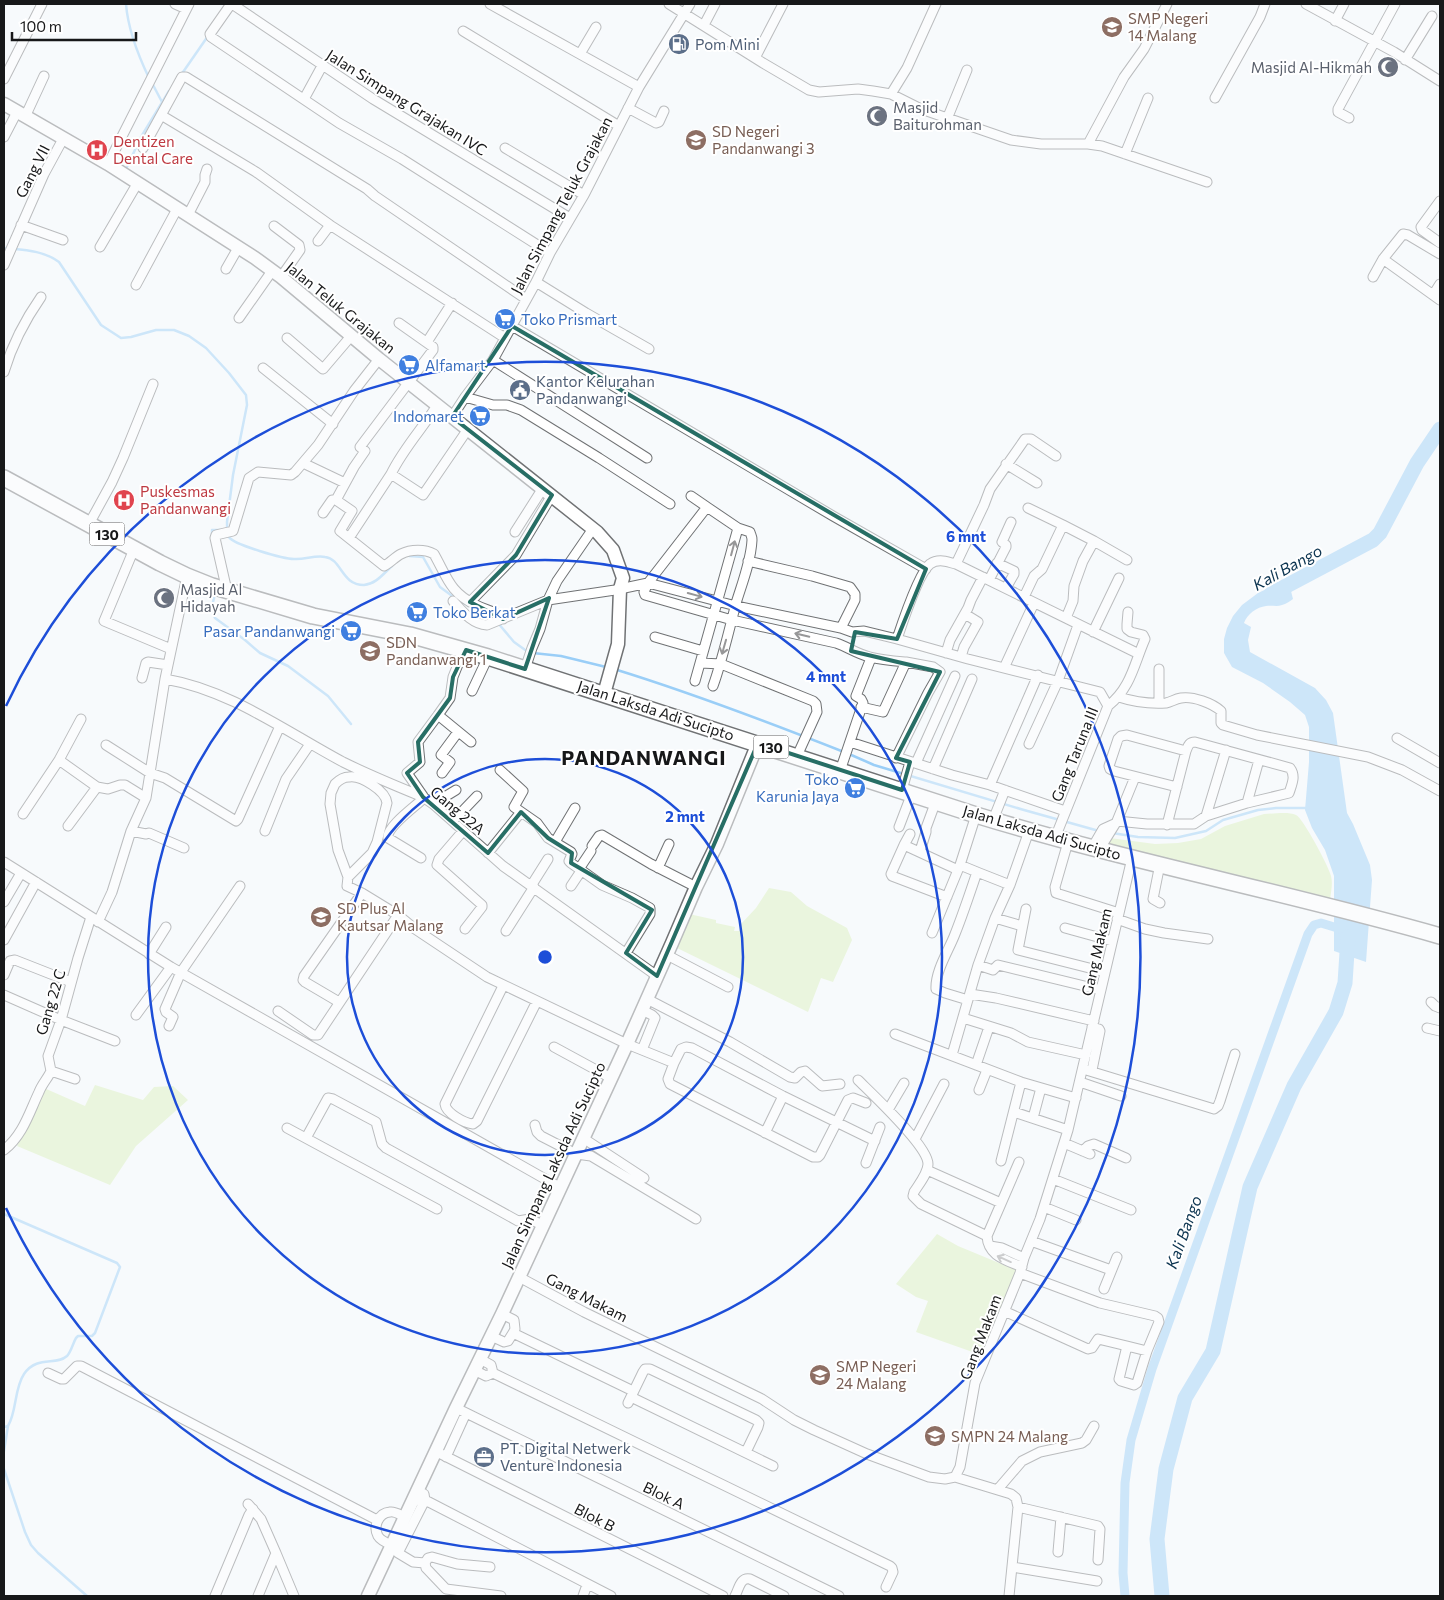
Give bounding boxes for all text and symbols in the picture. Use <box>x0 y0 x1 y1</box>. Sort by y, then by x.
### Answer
place label: SMP Negeri 14 Malang <box>1128 9 1208 44</box>
scale bar <box>12 10 136 42</box>
school or university icon: SMP Negeri 14 Malang <box>1100 15 1124 39</box>
text: 100 m <box>20 17 62 35</box>
fuel station icon: Pom Mini <box>667 32 691 56</box>
place label: Pom Mini <box>695 35 760 53</box>
street label: Jalan Simpang Grajakan IVC <box>324 45 490 159</box>
mosque icon: Masjid Al-Hikmah <box>1376 55 1400 79</box>
place label: Masjid Al-Hikmah <box>1251 58 1372 76</box>
place label: Masjid Baiturohman <box>893 98 982 133</box>
mosque icon: Masjid Baiturohman <box>865 104 889 128</box>
street label: Jalan Simpang Teluk Grajakan <box>507 113 615 297</box>
place label: SD Negeri Pandanwangi 3 <box>712 122 815 157</box>
school or university icon: SD Negeri Pandanwangi 3 <box>684 128 708 152</box>
place label: Dentizen Dental Care <box>113 132 193 167</box>
hospital icon: Dentizen Dental Care <box>85 138 109 162</box>
street label: Gang VII <box>11 141 53 201</box>
street label: Jalan Teluk Grajakan <box>283 257 399 357</box>
supermarket icon: Toko Prismart <box>493 307 517 331</box>
place label: Toko Prismart <box>521 310 617 328</box>
supermarket icon: Alfamart <box>397 353 421 377</box>
place label: Alfamart <box>425 356 486 374</box>
place label: Kantor Kelurahan Pandanwangi <box>536 372 655 407</box>
public building icon: Kantor Kelurahan Pandanwangi <box>508 378 532 402</box>
supermarket icon: Indomaret <box>468 404 492 428</box>
place label: Indomaret <box>393 407 464 425</box>
place label: Puskesmas Pandanwangi <box>140 482 231 517</box>
hospital icon: Puskesmas Pandanwangi <box>112 488 136 512</box>
road number: 130 <box>90 522 124 546</box>
text: 6 mnt <box>946 527 986 545</box>
water label: Kali Bango <box>1249 540 1325 594</box>
one-way arrow <box>728 541 738 557</box>
place label: Masjid Al Hidayah <box>180 580 242 615</box>
mosque icon: Masjid Al Hidayah <box>152 586 176 610</box>
one-way arrow <box>687 591 703 601</box>
supermarket icon: Toko Berkat <box>405 600 429 624</box>
place label: Toko Berkat <box>433 603 516 621</box>
supermarket icon: Pasar Pandanwangi <box>339 619 363 643</box>
place label: Pasar Pandanwangi <box>203 622 335 640</box>
one-way arrow <box>794 630 810 639</box>
place label: SDN Pandanwangi 1 <box>386 633 486 668</box>
school or university icon: SDN Pandanwangi 1 <box>358 639 382 663</box>
one-way arrow <box>719 639 729 655</box>
text: 4 mnt <box>806 667 846 685</box>
street label: Jalan Laksda Adi Sucipto <box>575 676 737 744</box>
street label: Gang Taruna III <box>1047 704 1101 804</box>
road number: 130 <box>754 736 788 759</box>
district label: PANDANWANGI <box>561 745 727 769</box>
place label: Toko Karunia Jaya <box>756 770 839 805</box>
supermarket icon: Toko Karunia Jaya <box>843 776 867 800</box>
street label: Gang 22A <box>427 782 489 838</box>
street label: Jalan Laksda Adi Sucipto <box>961 801 1123 863</box>
text: 2 mnt <box>665 807 705 825</box>
place label: SD Plus Al Kautsar Malang <box>337 899 443 934</box>
school or university icon: SD Plus Al Kautsar Malang <box>309 905 333 929</box>
street label: Gang Makam <box>1077 906 1115 998</box>
centre of rings <box>536 948 554 966</box>
street label: Gang 22 C <box>31 967 69 1037</box>
street label: Jalan Simpang Laksda Adi Sucipto <box>497 1059 609 1271</box>
water label: Kali Bango <box>1161 1193 1205 1271</box>
one-way arrow <box>997 1253 1012 1263</box>
street label: Gang Makam <box>543 1269 631 1325</box>
street label: Gang Makam <box>956 1292 1004 1382</box>
place label: SMP Negeri 24 Malang <box>836 1357 916 1392</box>
school or university icon: SMP Negeri 24 Malang <box>808 1363 832 1387</box>
school or university icon: SMPN 24 Malang <box>923 1424 947 1448</box>
place label: SMPN 24 Malang <box>951 1427 1068 1445</box>
place label: PT. Digital Netwerk Venture Indonesia <box>500 1439 631 1474</box>
office icon: PT. Digital Netwerk Venture Indonesia <box>472 1445 496 1469</box>
street label: Blok A <box>640 1477 688 1513</box>
street label: Blok B <box>572 1499 619 1535</box>

